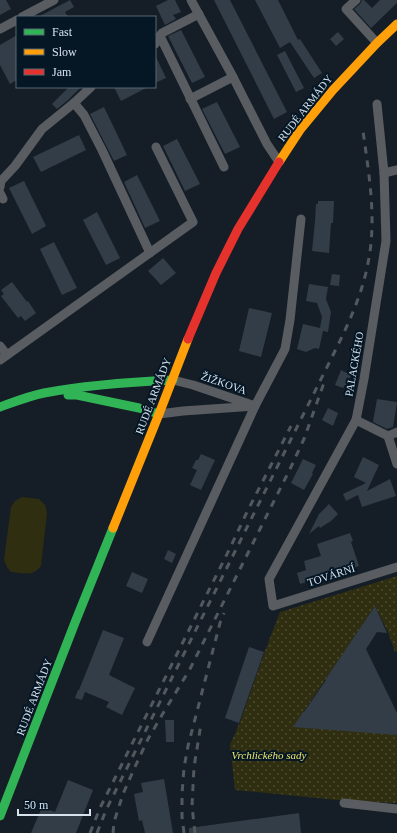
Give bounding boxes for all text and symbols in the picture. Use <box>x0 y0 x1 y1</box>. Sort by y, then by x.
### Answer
legend <box>16 16 156 88</box>
text: Fast <box>52 25 73 39</box>
text: Slow <box>52 45 77 59</box>
text: Jam <box>52 65 72 79</box>
street label: RUDÉ ARMÁDY <box>275 72 335 144</box>
street label: PALACKÉHO <box>342 331 366 397</box>
street label: RUDÉ ARMÁDY <box>133 356 173 436</box>
street label: ŽIŽKOVA <box>200 370 248 396</box>
street label: TOVÁRNÍ <box>306 562 357 588</box>
street label: RUDÉ ARMÁDY <box>14 657 54 737</box>
park label: Vrchlického sady <box>232 749 307 761</box>
scale bar <box>18 791 90 817</box>
text: 50 m <box>24 798 49 812</box>

